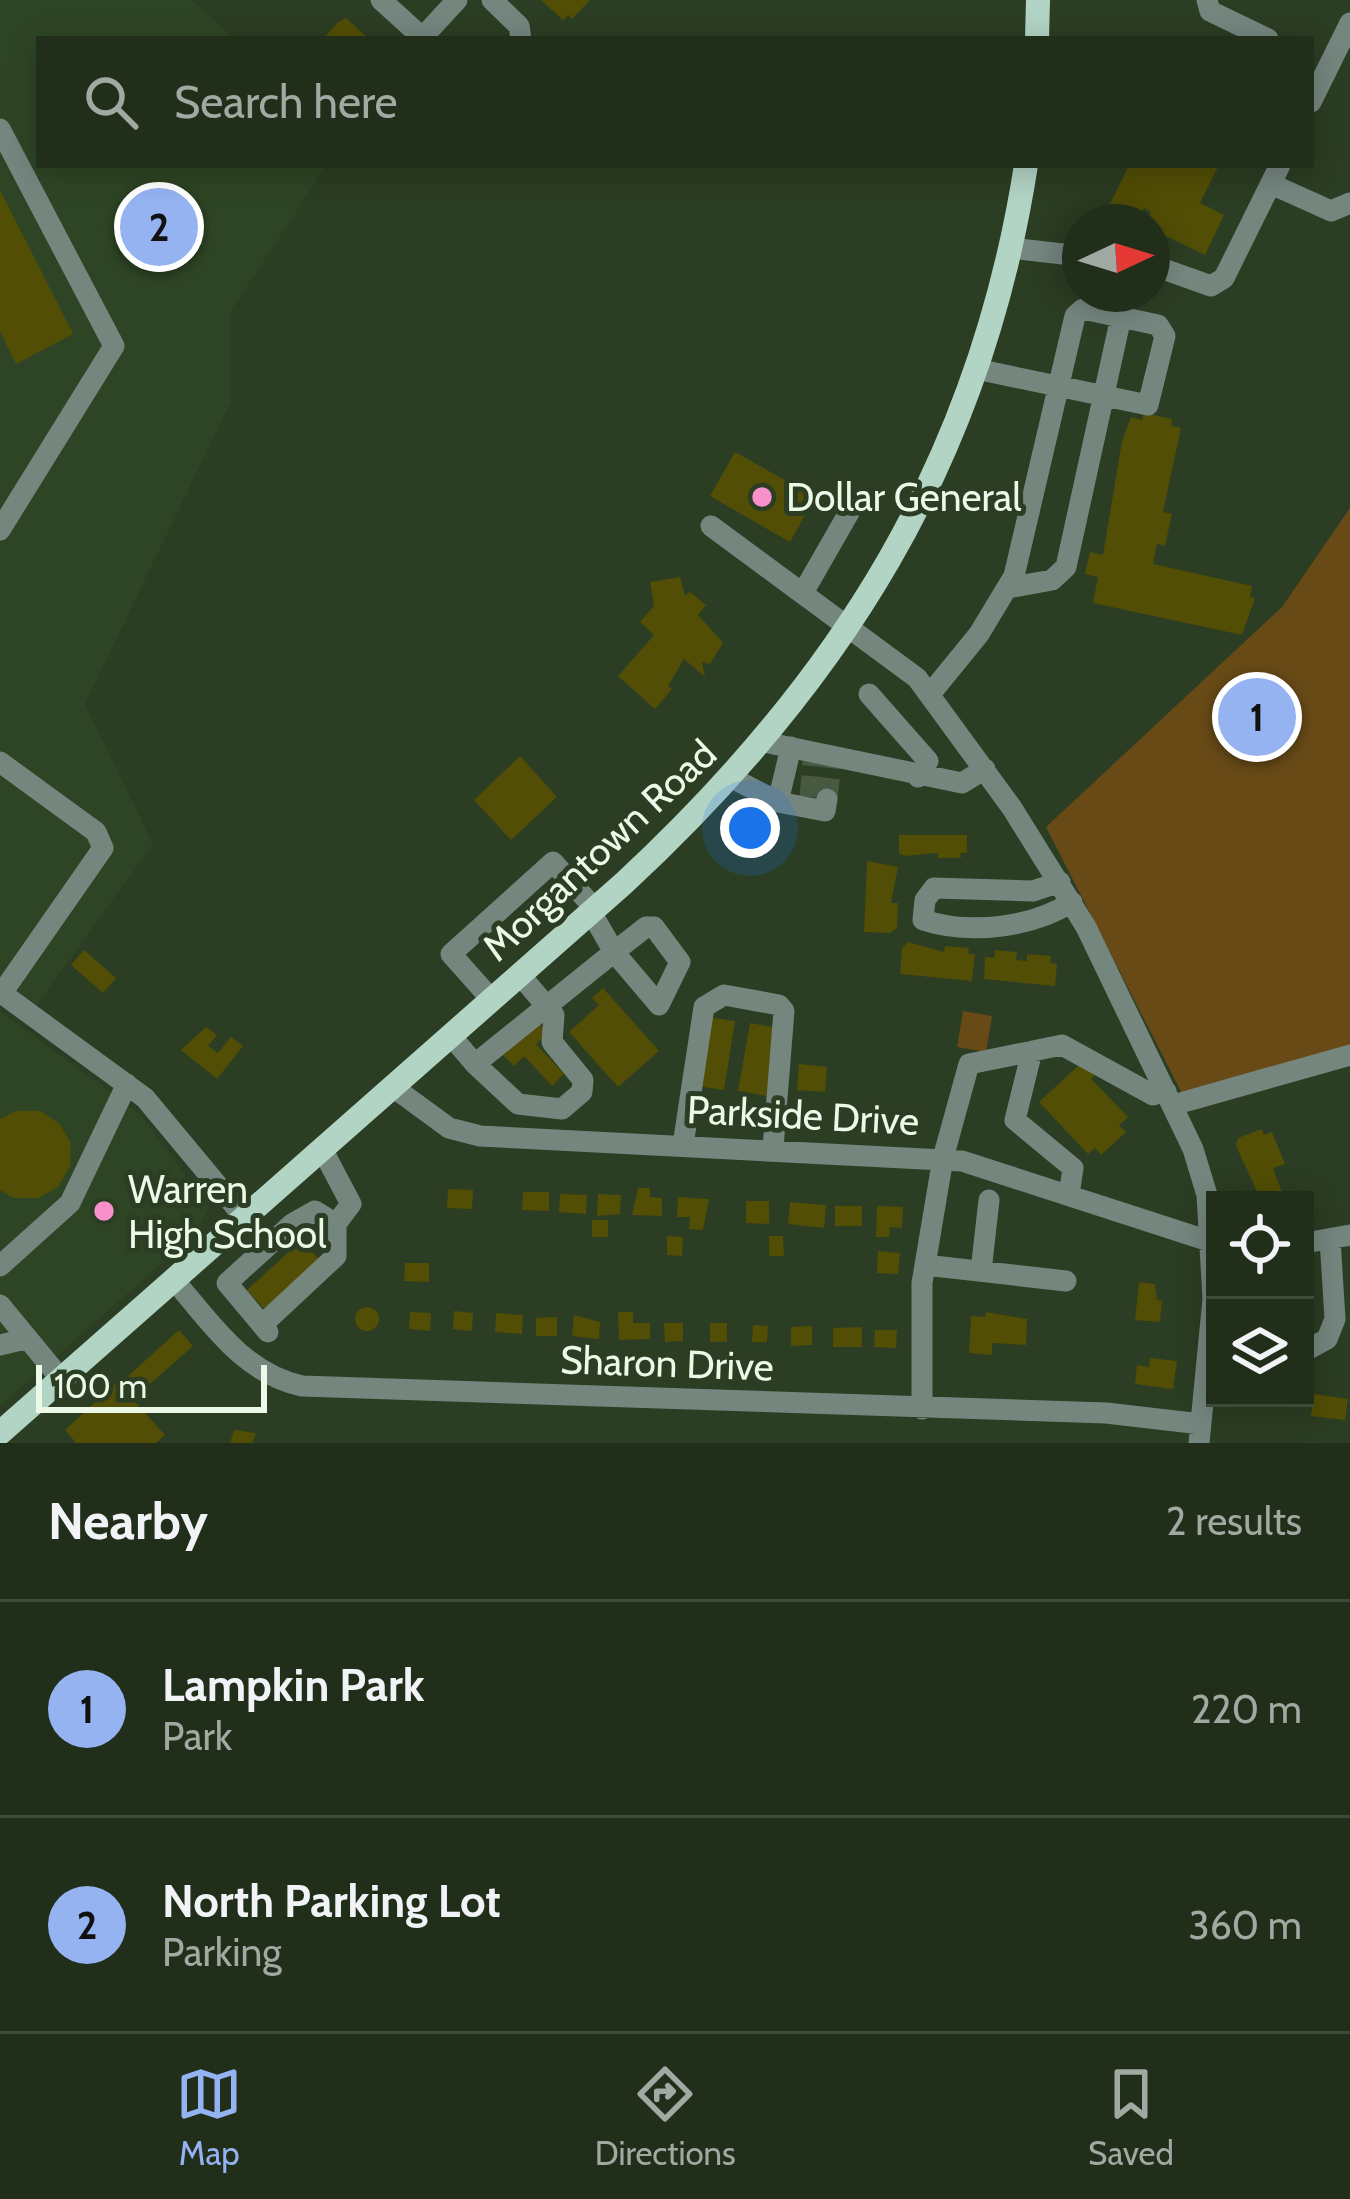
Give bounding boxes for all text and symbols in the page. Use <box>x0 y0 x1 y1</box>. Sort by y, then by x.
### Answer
search box <box>36 36 1314 168</box>
icon: search <box>78 69 144 135</box>
text: Search here <box>174 75 398 129</box>
pin: 2 <box>120 182 198 272</box>
north arrow <box>1062 204 1170 312</box>
place label: Dollar General <box>786 473 1022 521</box>
marker: Dollar General <box>749 484 775 510</box>
pin: 1 <box>1218 672 1296 762</box>
street label: Morgantown Road <box>472 729 726 971</box>
your location <box>720 798 780 858</box>
street label: Parkside Drive <box>686 1085 920 1145</box>
place label: Warren High School <box>128 1165 327 1258</box>
map controls <box>1206 1191 1314 1407</box>
button: locate <box>1206 1191 1314 1299</box>
marker: Warren High School <box>91 1198 117 1224</box>
button: layers <box>1206 1299 1314 1407</box>
street label: Sharon Drive <box>559 1335 775 1391</box>
scale bar <box>36 1359 267 1412</box>
text: 100 m <box>54 1366 147 1406</box>
text: Nearby <box>48 1490 208 1552</box>
text: 2 results <box>1166 1497 1302 1545</box>
text: Lampkin Park <box>162 1658 425 1712</box>
text: 1 <box>80 1685 94 1733</box>
text: 220 m <box>1191 1685 1302 1733</box>
text: Park <box>162 1712 232 1760</box>
text: North Parking Lot <box>162 1874 501 1928</box>
text: 2 <box>77 1901 97 1949</box>
text: 360 m <box>1189 1901 1302 1949</box>
text: Parking <box>162 1928 282 1976</box>
tab: Map <box>176 2061 242 2173</box>
tab: Directions <box>595 2061 736 2173</box>
tab: Saved <box>1088 2061 1174 2173</box>

